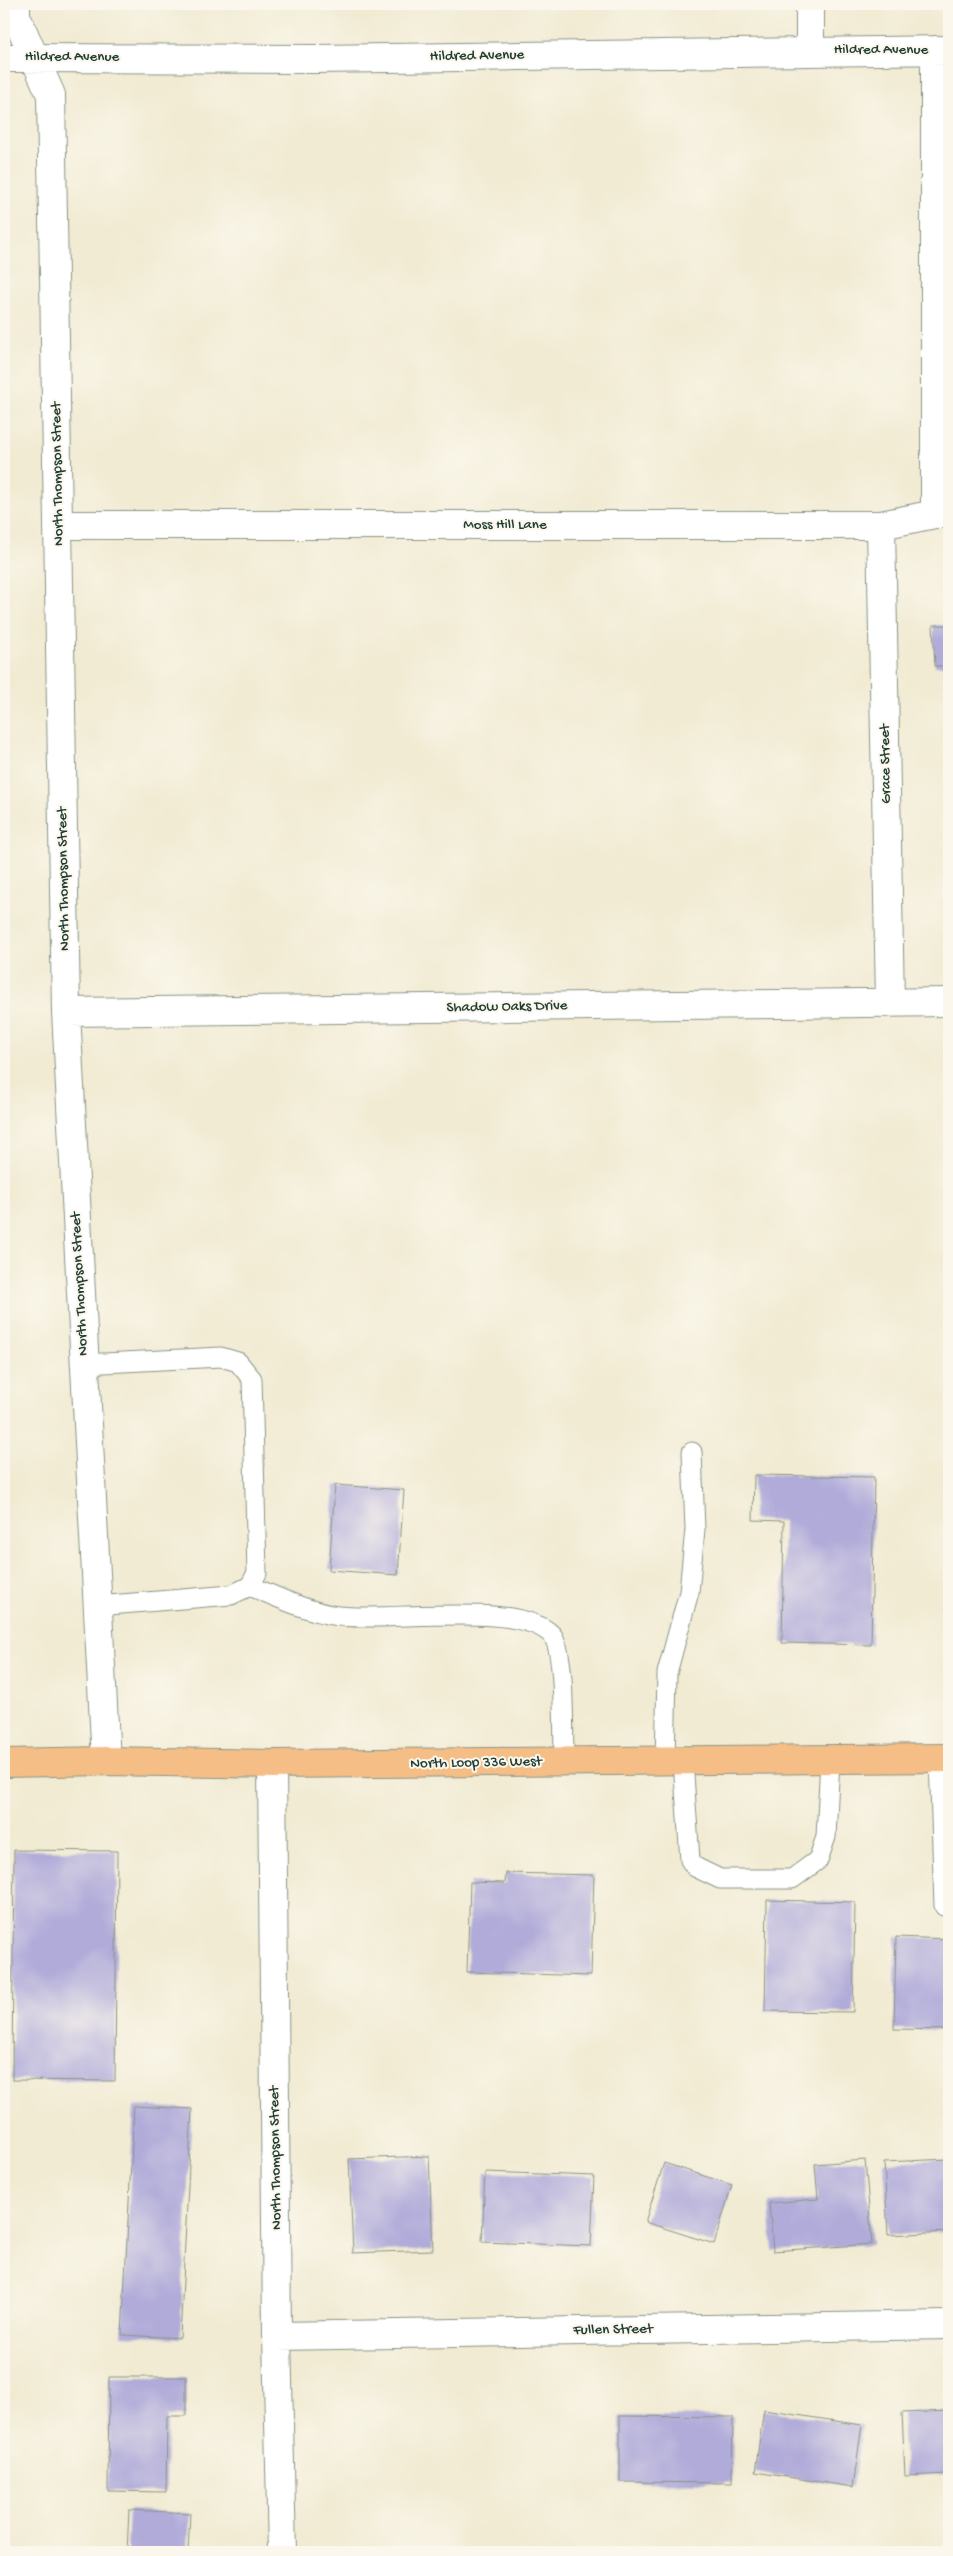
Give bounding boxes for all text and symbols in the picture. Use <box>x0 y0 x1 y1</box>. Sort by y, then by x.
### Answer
street label: Hildred Avenue <box>834 41 928 59</box>
street label: Hildred Avenue <box>430 46 525 66</box>
street label: Hildred Avenue <box>25 48 119 66</box>
street label: North Thompson Street <box>48 400 68 546</box>
street label: Moss Hill Lane <box>463 516 547 534</box>
street label: Grace Street <box>876 722 896 804</box>
street label: North Thompson Street <box>54 805 74 951</box>
street label: Shadow Oaks Drive <box>446 997 568 1017</box>
street label: North Thompson Street <box>67 1210 93 1357</box>
street label: North Loop 336 West <box>410 1753 544 1773</box>
street label: North Thompson Street <box>266 2084 286 2230</box>
street label: Fullen Street <box>572 2320 655 2340</box>

